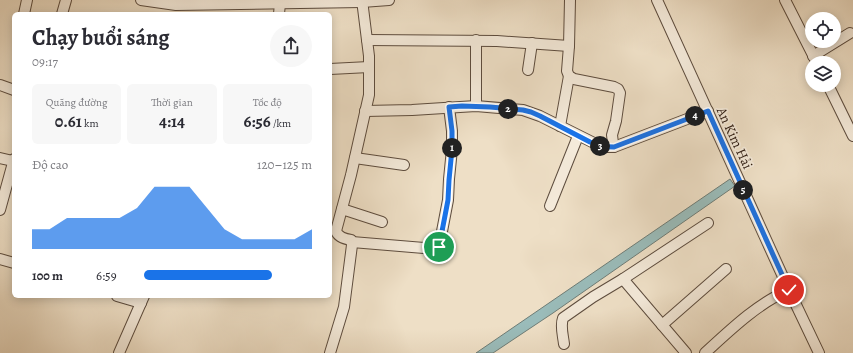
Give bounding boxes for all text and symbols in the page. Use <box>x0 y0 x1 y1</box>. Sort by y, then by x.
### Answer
map controls <box>805 12 841 92</box>
button: locate <box>805 12 841 48</box>
text: Chạy buổi sáng <box>32 23 170 53</box>
button: share <box>270 25 312 67</box>
text: 09:17 <box>32 53 58 70</box>
button: layers <box>805 56 841 92</box>
text: Quãng đường <box>46 95 108 110</box>
text: Thời gian <box>151 95 193 110</box>
text: Tốc độ <box>253 95 282 110</box>
pin: 2 <box>498 99 518 119</box>
text: 2 <box>505 101 511 116</box>
street label: An Kim Hải <box>712 103 757 172</box>
pin: 4 <box>685 106 705 126</box>
text: 4 <box>692 108 698 123</box>
text: 0.61 <box>55 110 82 133</box>
text: 4:14 <box>159 110 185 133</box>
text: 6:56 <box>244 110 271 133</box>
text: km <box>82 116 99 131</box>
text: /km <box>271 116 291 131</box>
pin: 3 <box>590 136 610 156</box>
pin: 1 <box>442 138 462 158</box>
text: 3 <box>598 138 602 153</box>
text: 1 <box>450 140 454 155</box>
text: Độ cao <box>32 156 68 173</box>
text: 120–125 m <box>257 156 312 173</box>
pin: 5 <box>733 180 753 200</box>
text: 5 <box>741 182 745 197</box>
pin <box>422 230 456 264</box>
icon: arrive <box>428 236 450 258</box>
text: 100 m <box>32 267 63 284</box>
text: 6:59 <box>96 267 117 284</box>
pin <box>772 273 806 307</box>
icon: check <box>778 279 800 301</box>

